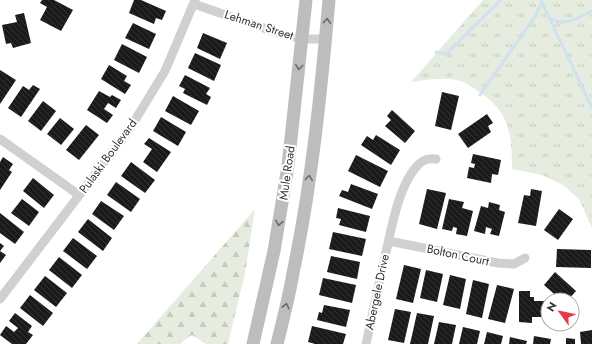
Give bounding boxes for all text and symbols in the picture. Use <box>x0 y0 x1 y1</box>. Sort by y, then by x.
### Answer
street label: Lehman Street <box>222 5 296 45</box>
one-way arrow <box>323 18 332 24</box>
one-way arrow <box>295 64 304 70</box>
street label: Pulaski Boulevard <box>75 115 141 197</box>
street label: Mule Road <box>274 145 300 201</box>
one-way arrow <box>304 175 313 181</box>
one-way arrow <box>275 220 284 226</box>
street label: Bolton Court <box>425 240 491 270</box>
street label: Abergele Drive <box>360 252 394 332</box>
north arrow <box>540 292 580 332</box>
text: N <box>543 299 561 315</box>
one-way arrow <box>281 303 289 309</box>

